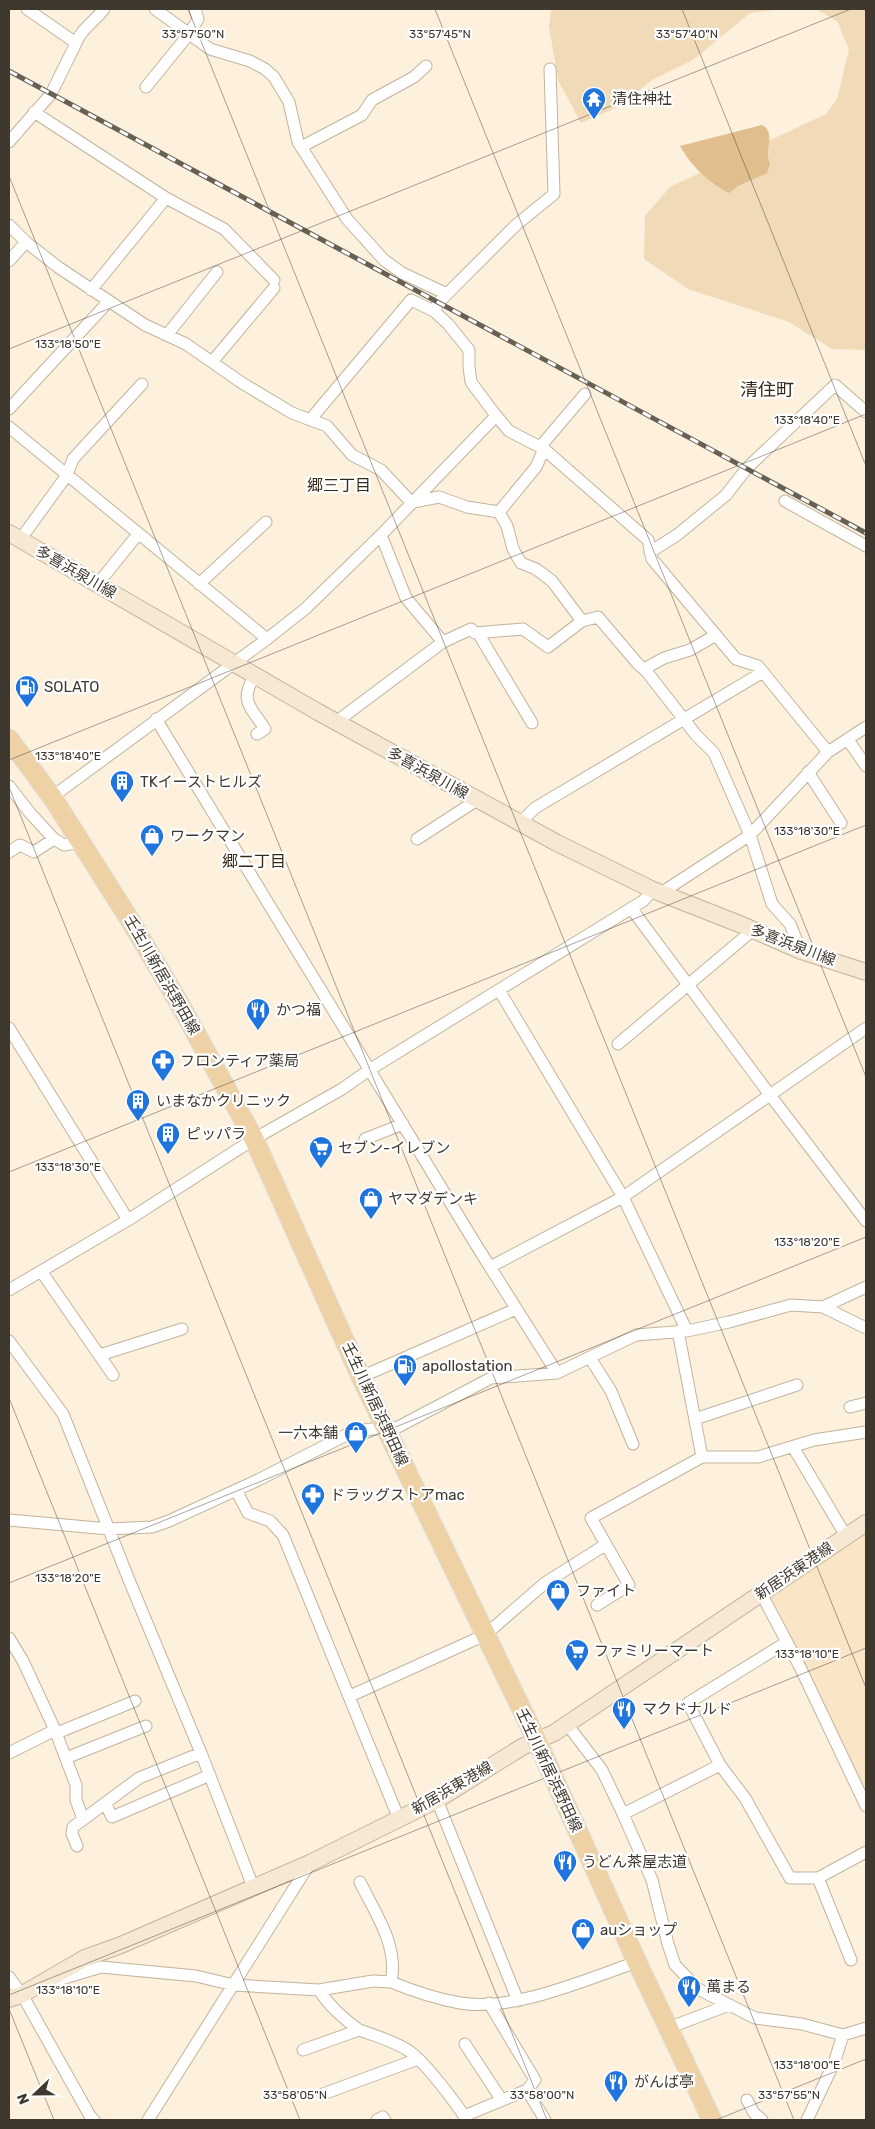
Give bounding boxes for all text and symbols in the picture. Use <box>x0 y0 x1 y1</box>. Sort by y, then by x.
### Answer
text: 33°57'50"N <box>162 27 224 41</box>
text: 33°57'45"N <box>409 27 471 41</box>
text: 33°57'40"N <box>656 27 718 41</box>
temple icon: 清住神社 <box>581 86 607 120</box>
place label: 清住神社 <box>612 90 672 108</box>
text: 133°18'50"E <box>35 337 101 351</box>
district label: 清住町 <box>740 379 794 401</box>
text: 133°18'40"E <box>774 413 840 427</box>
district label: 郷三丁目 <box>307 476 371 495</box>
street label: 多喜浜泉川線 <box>33 542 119 602</box>
fuel station icon: SOLATO <box>14 674 40 708</box>
place label: SOLATO <box>44 678 100 696</box>
street label: 多喜浜泉川線 <box>384 743 472 803</box>
text: 133°18'40"E <box>35 749 101 763</box>
building icon: TKイーストヒルズ <box>109 769 135 803</box>
place label: TKイーストヒルズ <box>140 773 262 791</box>
shop icon: ワークマン <box>139 823 165 857</box>
text: 133°18'30"E <box>774 824 840 838</box>
place label: ワークマン <box>170 827 245 845</box>
district label: 郷二丁目 <box>222 852 286 871</box>
street label: 壬生川新居浜野田線 <box>120 912 204 1038</box>
street label: 多喜浜泉川線 <box>748 920 838 970</box>
restaurant icon: かつ福 <box>245 997 271 1031</box>
place label: かつ福 <box>276 1001 321 1019</box>
pharmacy icon: フロンティア薬局 <box>150 1048 176 1082</box>
place label: フロンティア薬局 <box>180 1052 299 1070</box>
building icon: いまなかクリニック <box>125 1088 151 1122</box>
place label: いまなかクリニック <box>156 1092 291 1110</box>
building icon: ピッパラ <box>155 1121 181 1155</box>
place label: ピッパラ <box>186 1125 246 1143</box>
supermarket icon: セブン-イレブン <box>308 1135 334 1169</box>
place label: セブン-イレブン <box>338 1139 450 1157</box>
text: 133°18'30"E <box>35 1160 101 1174</box>
shop icon: ヤマダデンキ <box>358 1186 384 1220</box>
place label: ヤマダデンキ <box>388 1190 478 1208</box>
text: 133°18'20"E <box>774 1235 840 1249</box>
street label: 壬生川新居浜野田線 <box>338 1339 412 1469</box>
fuel station icon: apollostation <box>392 1353 418 1387</box>
place label: apollostation <box>422 1357 513 1375</box>
shop icon: 一六本舗 <box>343 1420 369 1454</box>
place label: 一六本舗 <box>278 1424 338 1442</box>
pharmacy icon: ドラッグストアmac <box>300 1482 326 1516</box>
place label: ドラッグストアmac <box>330 1486 465 1504</box>
street label: 新居浜東港線 <box>752 1538 836 1604</box>
text: 133°18'20"E <box>35 1571 101 1585</box>
shop icon: ファイト <box>545 1578 571 1612</box>
place label: ファイト <box>576 1582 636 1600</box>
supermarket icon: ファミリーマート <box>564 1638 590 1672</box>
place label: ファミリーマート <box>594 1642 714 1660</box>
text: 133°18'10"E <box>775 1647 839 1661</box>
restaurant icon: マクドナルド <box>611 1696 637 1730</box>
place label: マクドナルド <box>642 1700 732 1718</box>
street label: 壬生川新居浜野田線 <box>512 1705 586 1835</box>
street label: 新居浜東港線 <box>409 1758 495 1818</box>
restaurant icon: うどん茶屋志道 <box>552 1849 578 1883</box>
place label: うどん茶屋志道 <box>582 1853 687 1871</box>
shop icon: auショップ <box>570 1917 596 1951</box>
place label: auショップ <box>600 1921 677 1939</box>
restaurant icon: 萬まる <box>676 1974 702 2008</box>
place label: 萬まる <box>706 1978 751 1996</box>
text: 133°18'10"E <box>36 1983 100 1997</box>
text: 133°18'00"E <box>774 2058 840 2072</box>
north arrow <box>10 2069 60 2119</box>
restaurant icon: がんば亭 <box>603 2069 629 2103</box>
place label: がんば亭 <box>634 2073 694 2091</box>
text: 33°58'05"N <box>263 2088 327 2102</box>
text: 33°58'00"N <box>510 2088 574 2102</box>
text: 33°57'55"N <box>758 2088 820 2102</box>
text: N <box>14 2091 33 2107</box>

